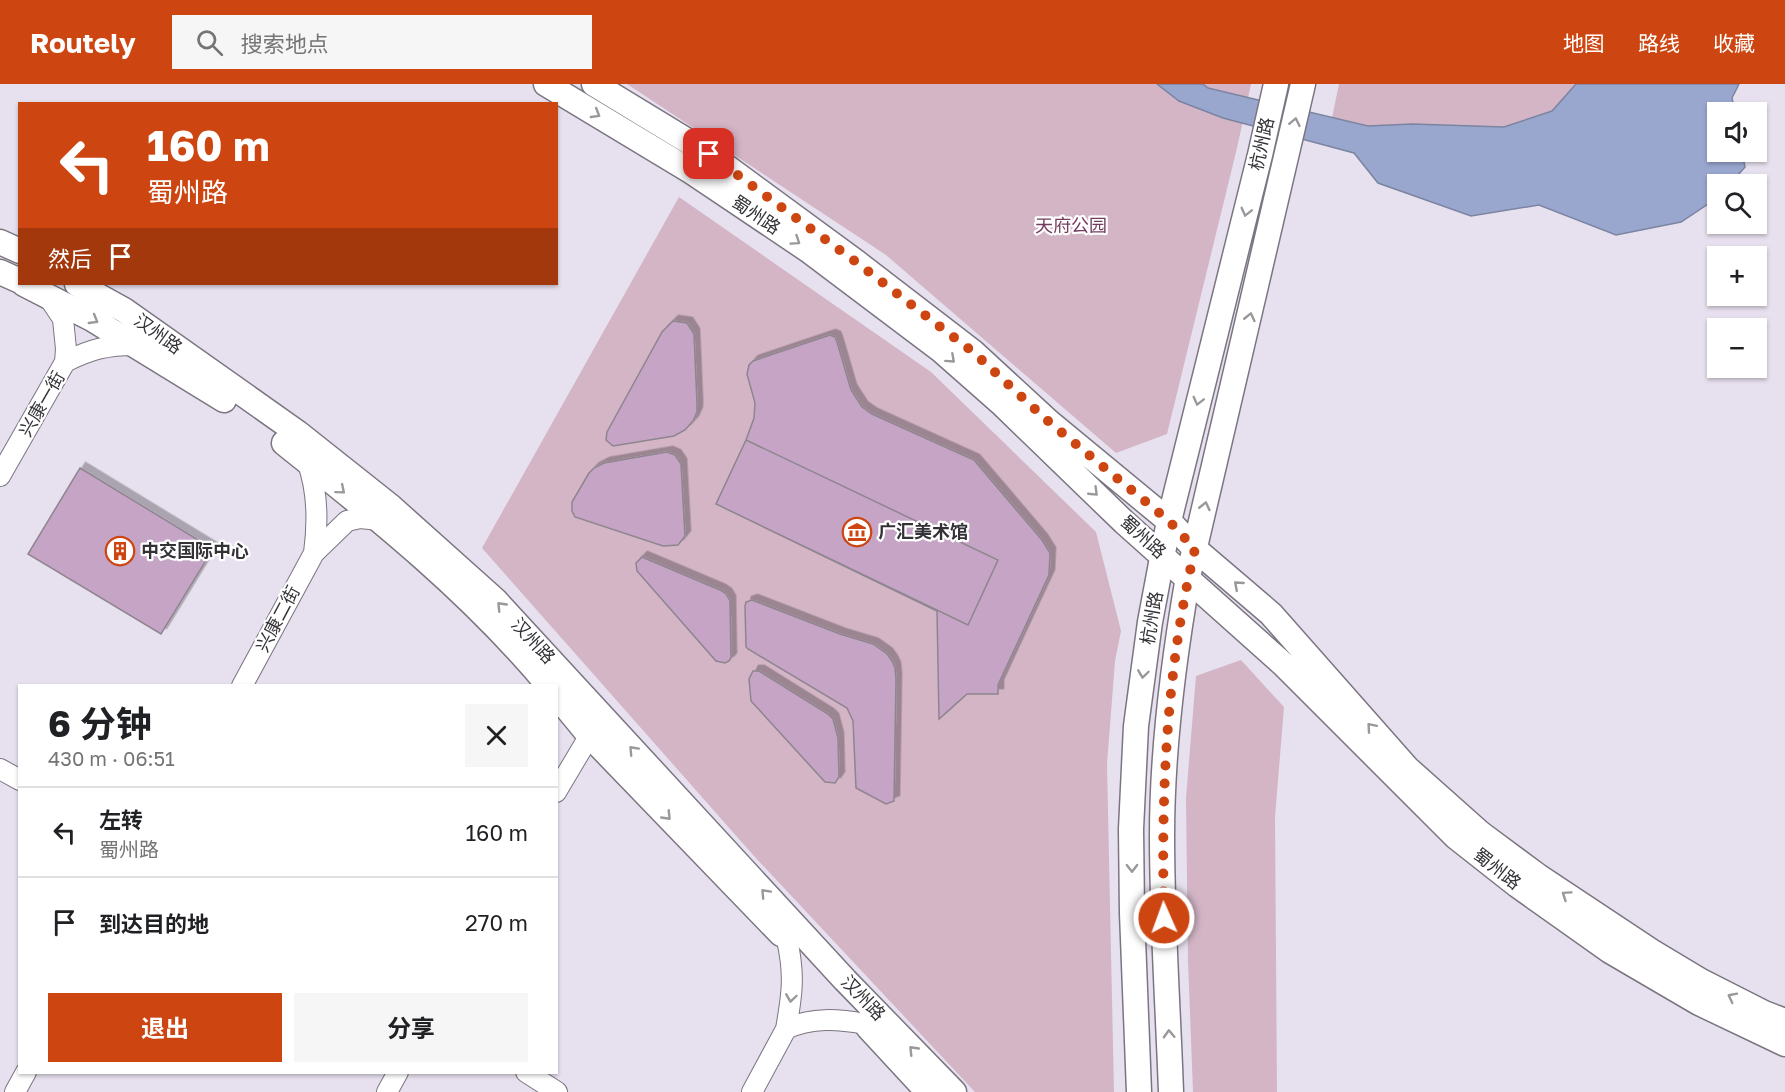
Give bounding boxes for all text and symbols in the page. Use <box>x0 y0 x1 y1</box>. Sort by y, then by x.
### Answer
search box <box>172 15 592 69</box>
text: Routely <box>30 26 136 59</box>
icon: search <box>193 26 226 59</box>
text: 搜索地点 <box>241 30 329 57</box>
text: 地图 <box>1563 30 1605 56</box>
text: 路线 <box>1638 30 1680 56</box>
text: 收藏 <box>1713 30 1755 56</box>
map controls <box>1707 102 1767 378</box>
button: sound <box>1707 102 1767 162</box>
one-way arrow <box>590 107 600 119</box>
street label: 杭州路 <box>1244 115 1278 173</box>
one-way arrow <box>1288 117 1301 127</box>
text: 160 m <box>147 120 270 170</box>
icon: left <box>48 126 126 204</box>
pin <box>683 128 734 179</box>
icon: arrive <box>692 137 725 170</box>
button: search <box>1707 174 1767 234</box>
text: 蜀州路 <box>147 176 228 208</box>
street label: 蜀州路 <box>728 190 785 238</box>
one-way arrow <box>1240 206 1253 216</box>
park label: 天府公园 <box>1035 214 1107 236</box>
one-way arrow <box>790 234 800 246</box>
icon: arrive <box>104 240 137 273</box>
text: 然后 <box>48 245 92 272</box>
button: + <box>1707 246 1767 306</box>
street label: 汉州路 <box>130 308 187 358</box>
one-way arrow <box>1243 312 1256 322</box>
one-way arrow <box>88 313 98 324</box>
button: − <box>1707 318 1767 378</box>
one-way arrow <box>944 352 955 363</box>
street label: 兴康一街 <box>14 367 69 440</box>
one-way arrow <box>1193 396 1206 406</box>
one-way arrow <box>334 483 345 494</box>
one-way arrow <box>1086 485 1097 496</box>
one-way arrow <box>1198 501 1211 511</box>
street label: 蜀州路 <box>1116 510 1171 562</box>
museum icon: 广汇美术馆 <box>841 516 873 548</box>
place label: 广汇美术馆 <box>878 520 968 542</box>
building icon: 中交国际中心 <box>104 535 136 567</box>
place label: 中交国际中心 <box>141 539 249 561</box>
one-way arrow <box>1234 581 1245 592</box>
street label: 兴康二街 <box>251 582 304 655</box>
street label: 杭州路 <box>1135 589 1167 646</box>
one-way arrow <box>497 603 508 613</box>
street label: 汉州路 <box>507 613 560 668</box>
one-way arrow <box>1138 669 1150 679</box>
text: 6 分钟 <box>48 702 152 745</box>
button: close <box>465 704 528 767</box>
one-way arrow <box>1367 723 1378 734</box>
text: 430 m · 06:51 <box>48 746 175 770</box>
one-way arrow <box>629 746 640 757</box>
text: 左转 <box>99 806 143 833</box>
one-way arrow <box>660 809 671 819</box>
icon: left <box>48 816 81 849</box>
text: 160 m <box>465 819 528 846</box>
text: 蜀州路 <box>99 837 159 861</box>
street label: 蜀州路 <box>1470 843 1526 894</box>
one-way arrow <box>1126 864 1138 873</box>
position arrow <box>1132 886 1196 950</box>
one-way arrow <box>761 890 772 900</box>
one-way arrow <box>1561 891 1572 902</box>
icon: arrive <box>48 906 81 939</box>
text: 270 m <box>465 909 528 936</box>
text: 到达目的地 <box>99 910 209 937</box>
street label: 汉州路 <box>837 970 890 1024</box>
one-way arrow <box>1727 992 1738 1004</box>
button: 退出 <box>48 993 282 1062</box>
button: 分享 <box>294 993 528 1062</box>
one-way arrow <box>786 993 798 1002</box>
one-way arrow <box>1162 1029 1175 1038</box>
one-way arrow <box>910 1047 921 1058</box>

